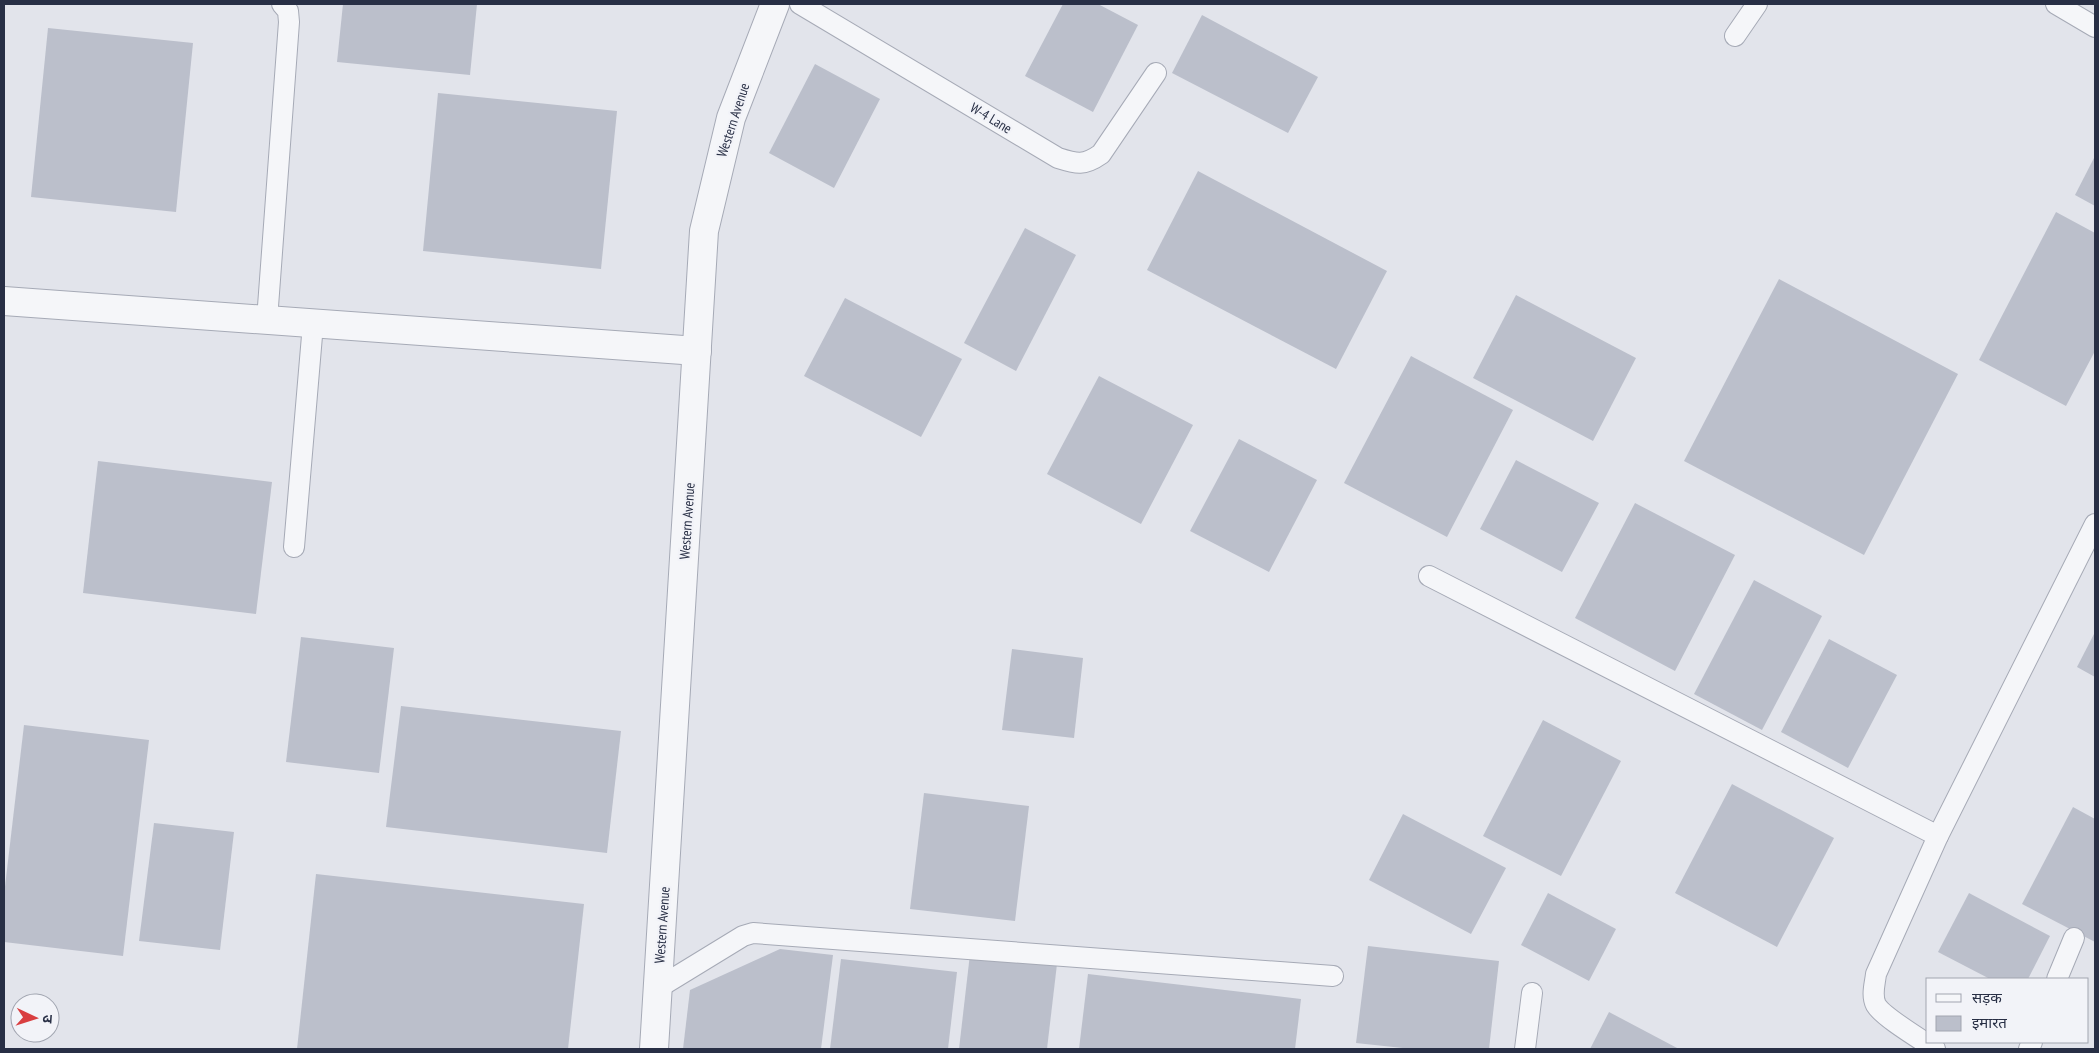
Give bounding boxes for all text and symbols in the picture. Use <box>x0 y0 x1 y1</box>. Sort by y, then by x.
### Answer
street label: Western Avenue <box>713 80 754 159</box>
street label: W-4 Lane <box>967 99 1015 138</box>
street label: Western Avenue <box>675 482 699 560</box>
street label: Western Avenue <box>650 886 674 964</box>
legend <box>1926 978 2089 1043</box>
text: सड़क <box>1972 988 2002 1007</box>
north arrow <box>10 993 60 1043</box>
text: इमारत <box>1972 1013 2007 1032</box>
text: उ <box>39 1014 57 1024</box>

